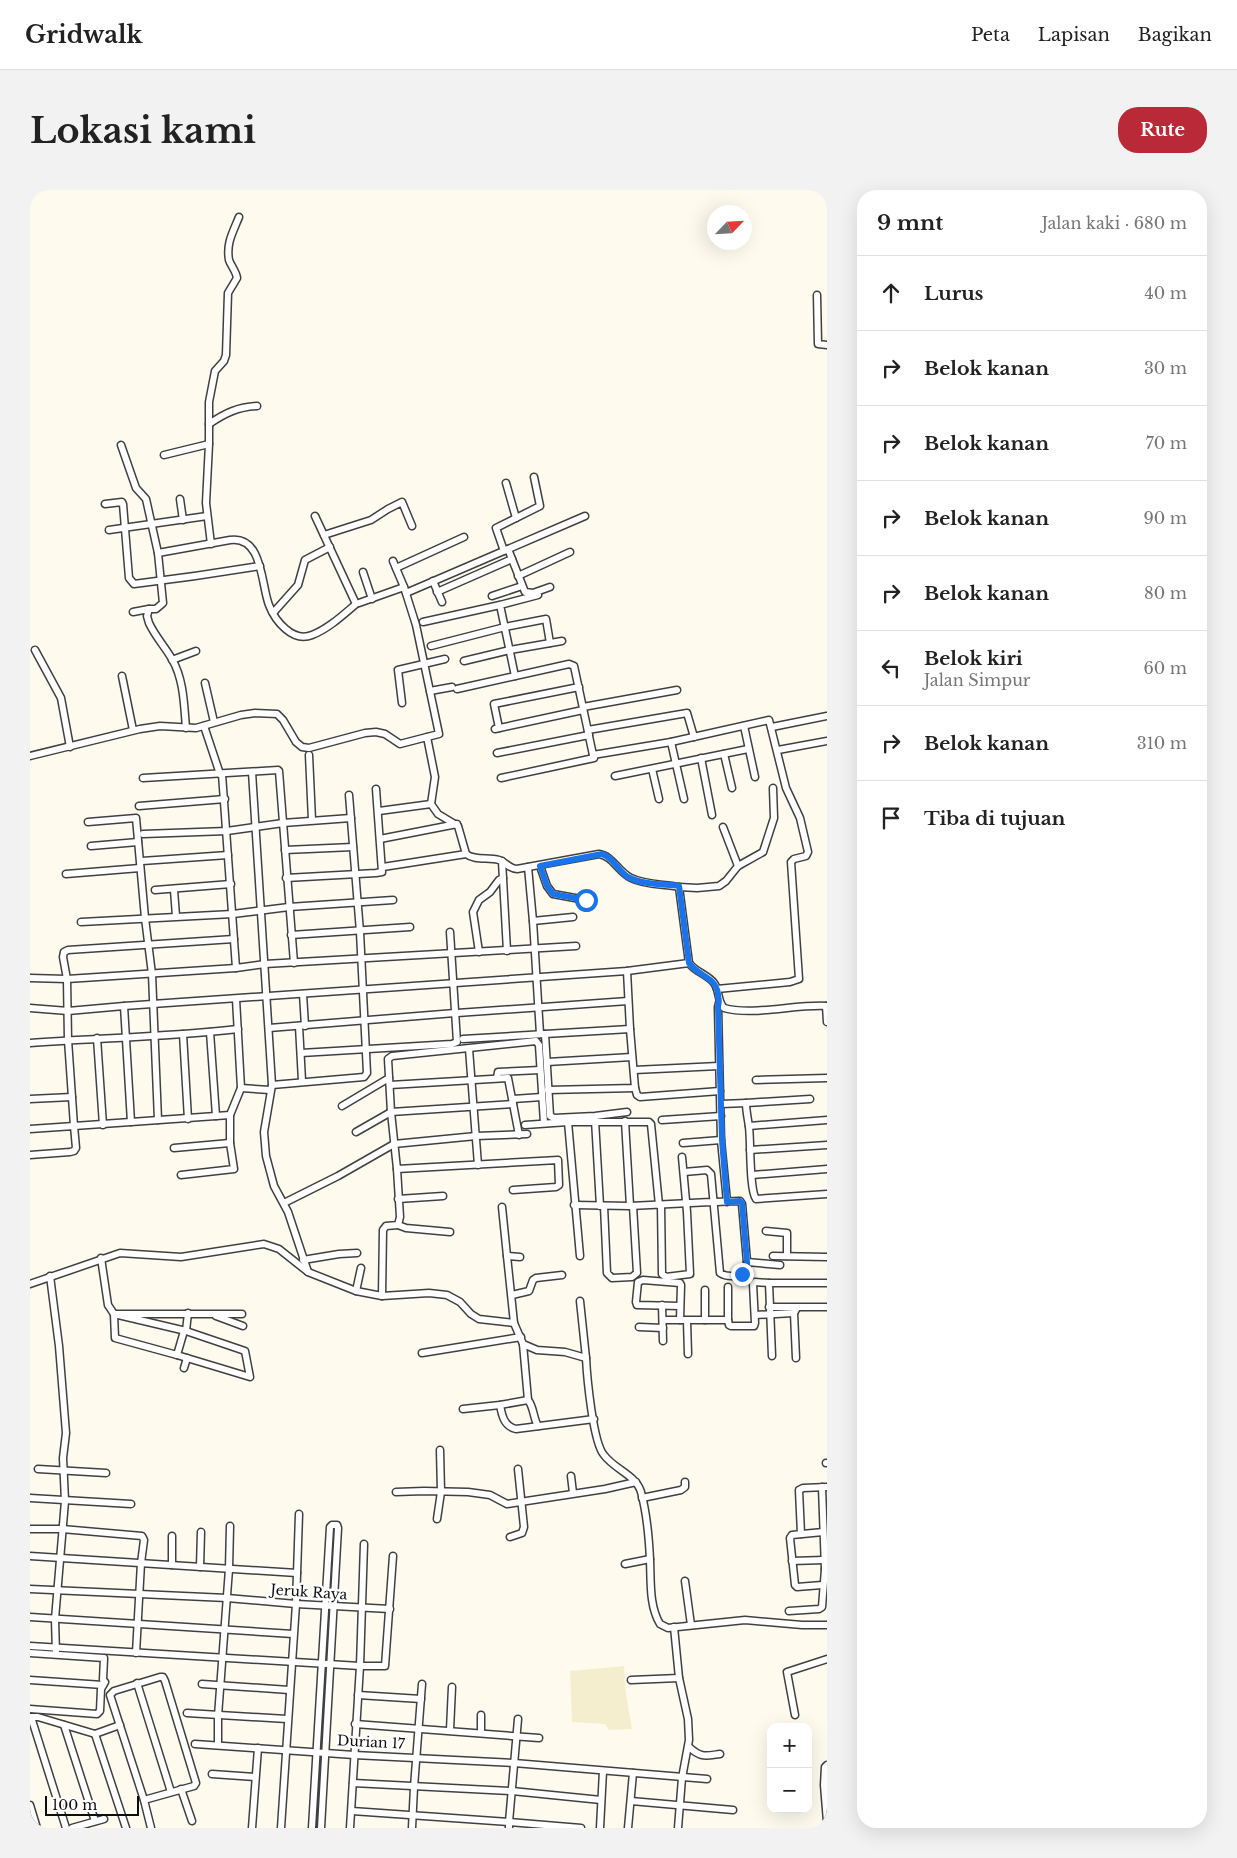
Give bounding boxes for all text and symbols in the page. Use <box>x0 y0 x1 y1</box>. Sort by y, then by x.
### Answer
text: Gridwalk <box>25 20 142 49</box>
text: Peta <box>971 24 1010 46</box>
text: Lapisan <box>1038 24 1110 46</box>
text: Bagikan <box>1138 24 1212 46</box>
button: Rute <box>1118 107 1207 153</box>
text: Lokasi kami <box>30 109 256 152</box>
north arrow <box>707 205 752 250</box>
text: 9 mnt <box>877 210 943 236</box>
text: Jalan kaki · 680 m <box>1042 213 1187 233</box>
icon: ahead <box>877 279 905 307</box>
text: Lurus <box>924 282 983 305</box>
text: 40 m <box>1144 283 1187 303</box>
icon: right <box>877 354 905 382</box>
text: Belok kanan <box>924 357 1049 380</box>
text: 30 m <box>1144 358 1187 378</box>
icon: right <box>877 429 905 457</box>
text: Belok kanan <box>924 432 1049 455</box>
text: 70 m <box>1146 433 1187 453</box>
icon: right <box>877 504 905 532</box>
text: Belok kanan <box>924 507 1049 530</box>
text: 90 m <box>1144 508 1187 528</box>
icon: right <box>877 579 905 607</box>
text: Belok kanan <box>924 582 1049 605</box>
text: 80 m <box>1144 583 1187 603</box>
text: Belok kiri <box>924 647 1023 670</box>
icon: left <box>877 654 905 682</box>
text: 60 m <box>1144 658 1187 678</box>
text: Jalan Simpur <box>924 670 1030 690</box>
icon: right <box>877 729 905 757</box>
text: Belok kanan <box>924 732 1049 755</box>
text: 310 m <box>1137 733 1187 753</box>
icon: arrive <box>877 804 905 832</box>
text: Tiba di tujuan <box>924 807 1065 830</box>
route start <box>575 889 598 912</box>
route end <box>731 1263 754 1286</box>
street label: Jeruk Raya <box>268 1580 348 1604</box>
map controls <box>767 1723 812 1813</box>
button: + <box>767 1723 812 1768</box>
street label: Durian 17 <box>337 1731 406 1753</box>
button: − <box>767 1768 812 1813</box>
scale bar <box>45 1793 139 1816</box>
text: 100 m <box>52 1796 97 1814</box>

